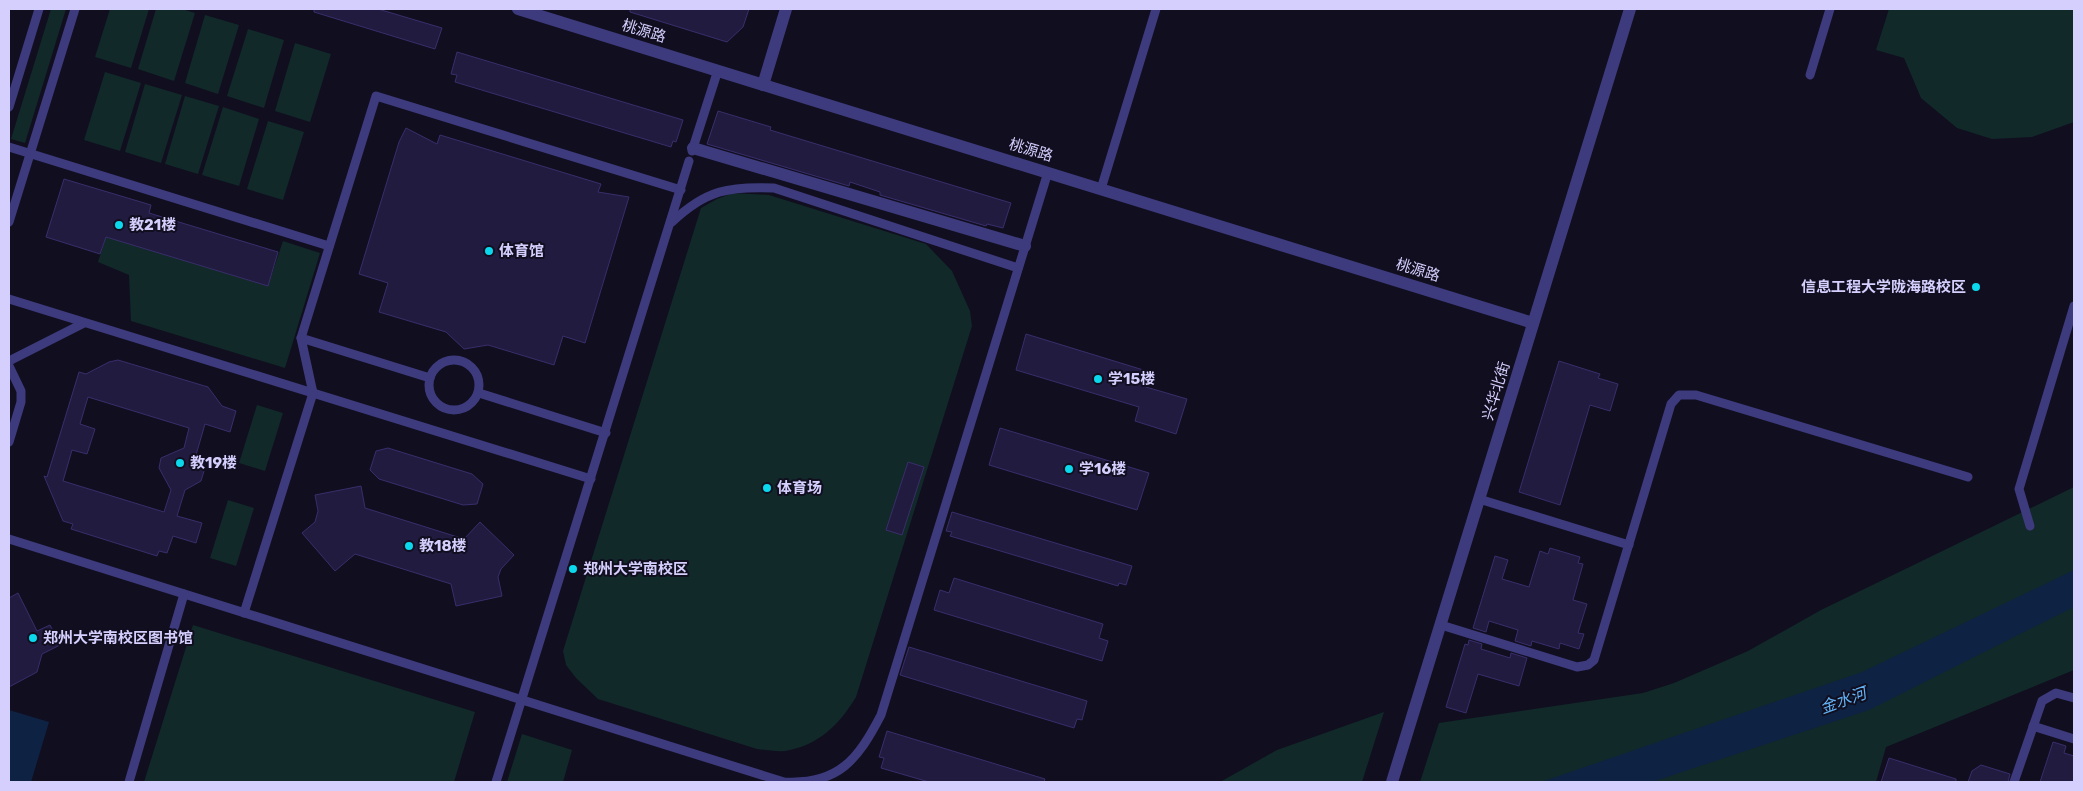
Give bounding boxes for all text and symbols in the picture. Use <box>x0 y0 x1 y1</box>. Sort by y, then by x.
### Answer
street label: 桃源路 <box>620 16 668 46</box>
street label: 桃源路 <box>1007 135 1055 165</box>
place label: 教21楼 <box>129 216 176 234</box>
marker: 教21楼 <box>113 219 125 231</box>
place label: 体育馆 <box>499 242 544 260</box>
marker: 体育馆 <box>483 245 495 257</box>
street label: 桃源路 <box>1394 255 1442 285</box>
place label: 信息工程大学陇海路校区 <box>1801 278 1966 296</box>
marker: 信息工程大学陇海路校区 <box>1970 281 1982 293</box>
street label: 兴华北街 <box>1479 360 1513 422</box>
place label: 学15楼 <box>1108 370 1155 388</box>
marker: 学15楼 <box>1092 373 1104 385</box>
place label: 教19楼 <box>190 454 237 472</box>
marker: 教19楼 <box>174 457 186 469</box>
place label: 学16楼 <box>1079 460 1126 478</box>
marker: 学16楼 <box>1063 463 1075 475</box>
place label: 体育场 <box>777 479 822 497</box>
marker: 体育场 <box>761 482 773 494</box>
place label: 教18楼 <box>419 537 467 555</box>
marker: 教18楼 <box>403 540 415 552</box>
place label: 郑州大学南校区 <box>583 560 688 578</box>
marker: 郑州大学南校区 <box>567 563 579 575</box>
place label: 郑州大学南校区图书馆 <box>43 629 193 647</box>
marker: 郑州大学南校区图书馆 <box>27 632 39 644</box>
water label: 金水河 <box>1817 682 1872 718</box>

